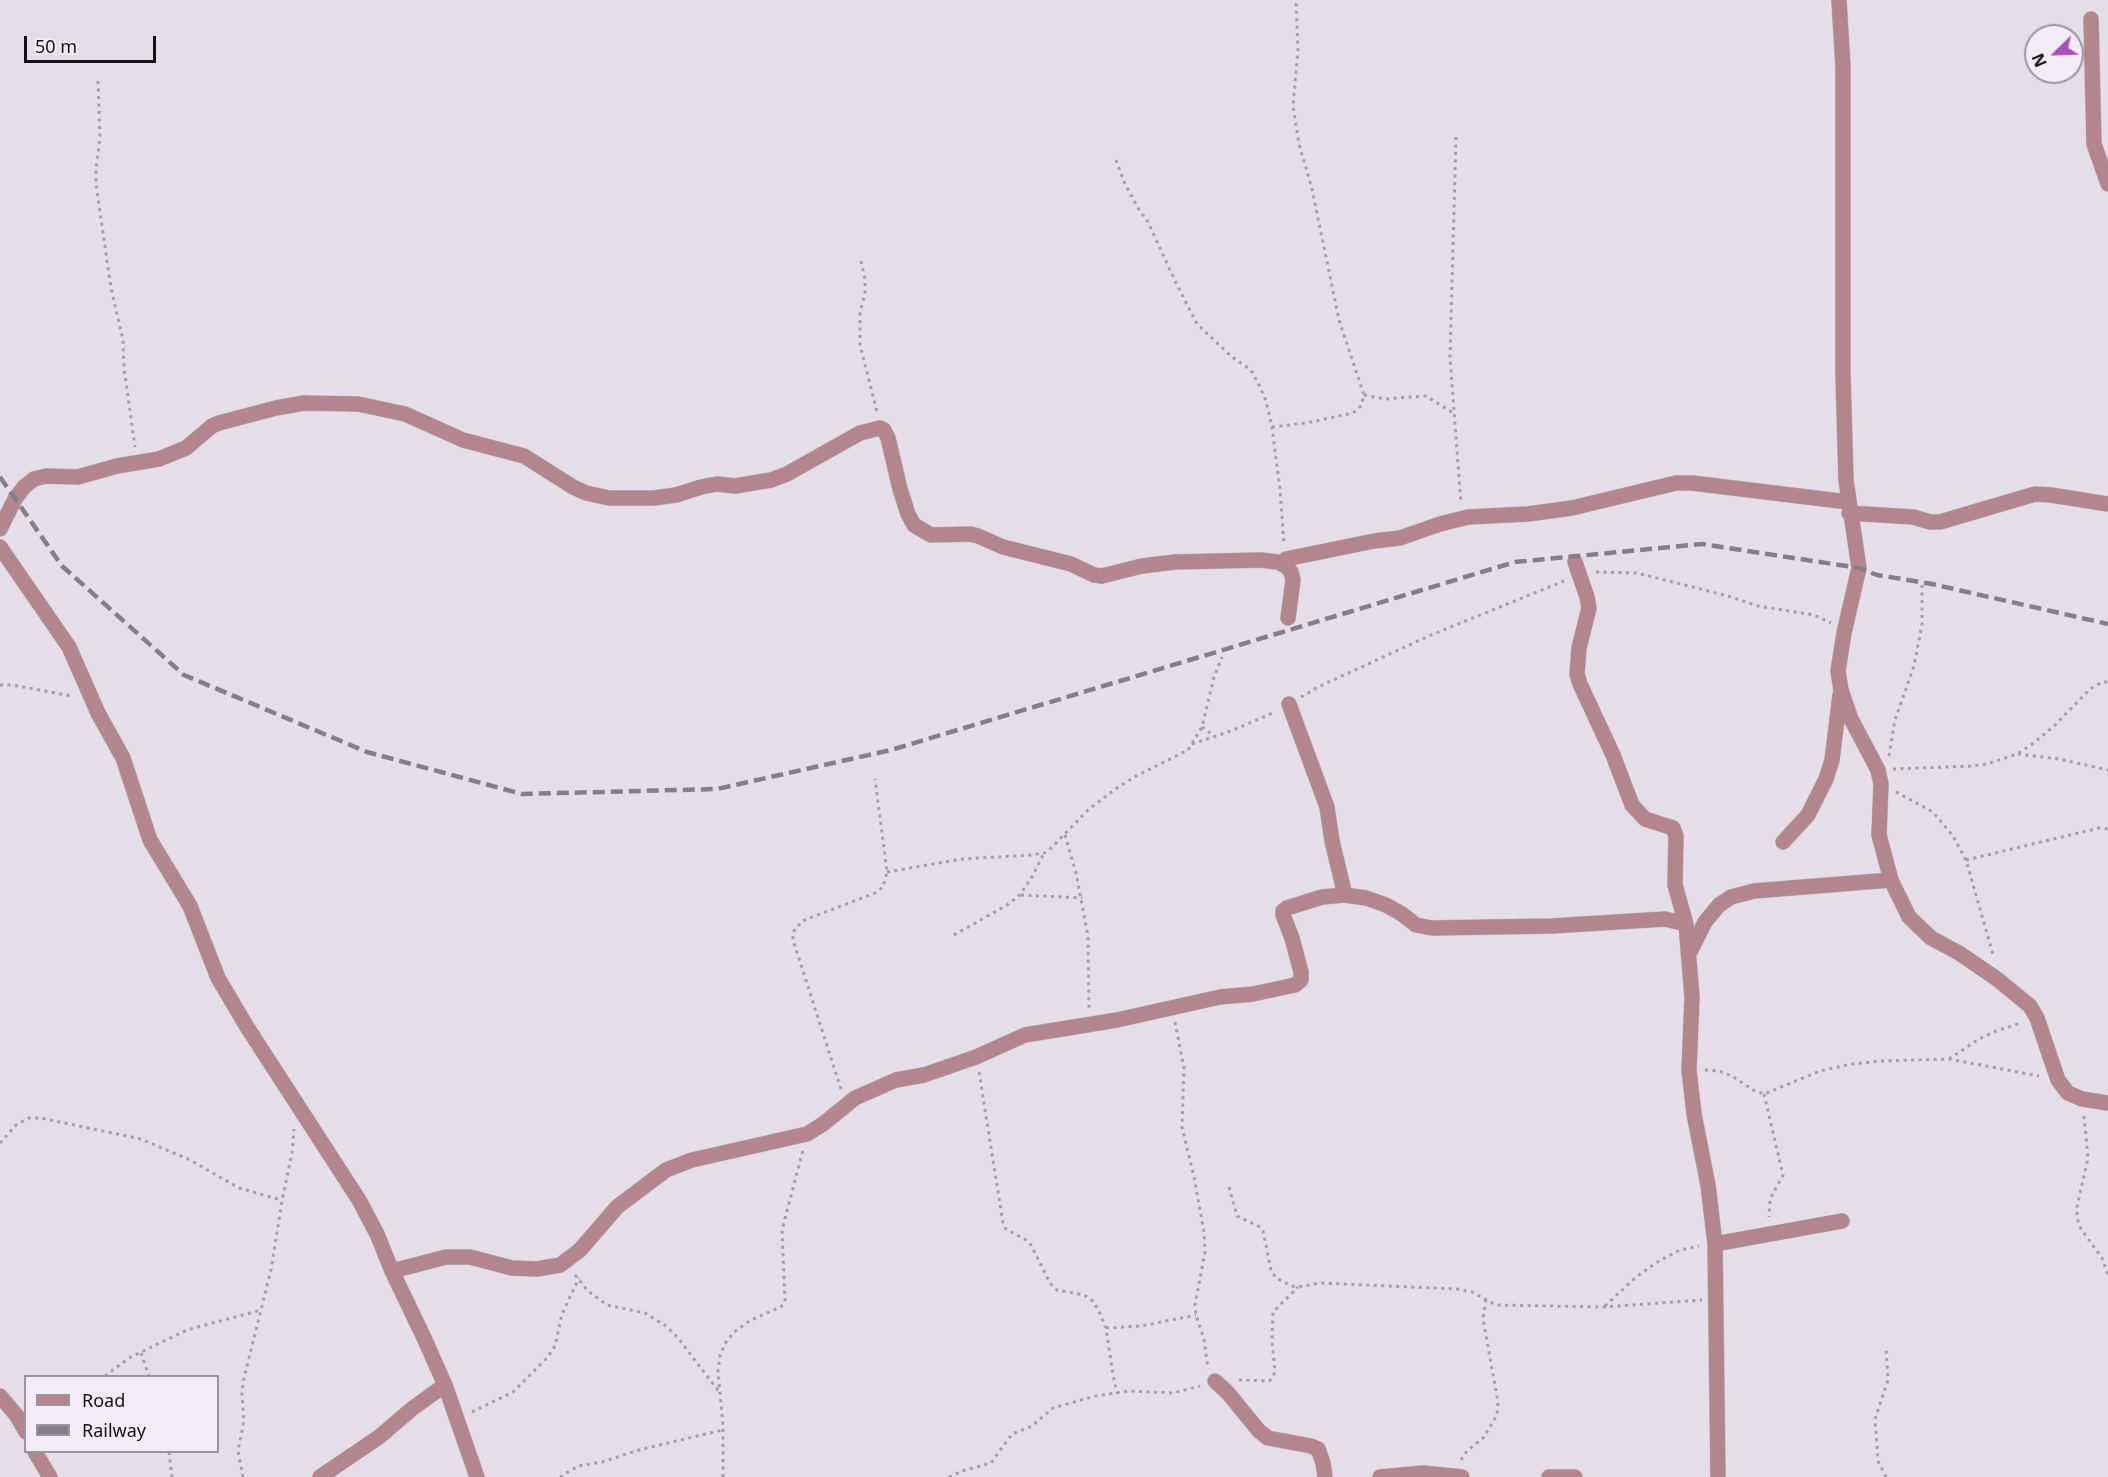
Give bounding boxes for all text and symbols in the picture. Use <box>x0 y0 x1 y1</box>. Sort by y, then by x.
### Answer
scale bar <box>27 24 159 62</box>
north arrow <box>2024 24 2084 84</box>
text: 50 m <box>35 34 77 58</box>
text: N <box>2027 50 2052 71</box>
legend <box>24 1375 219 1453</box>
text: Road <box>82 1388 125 1412</box>
text: Railway <box>82 1418 146 1442</box>

